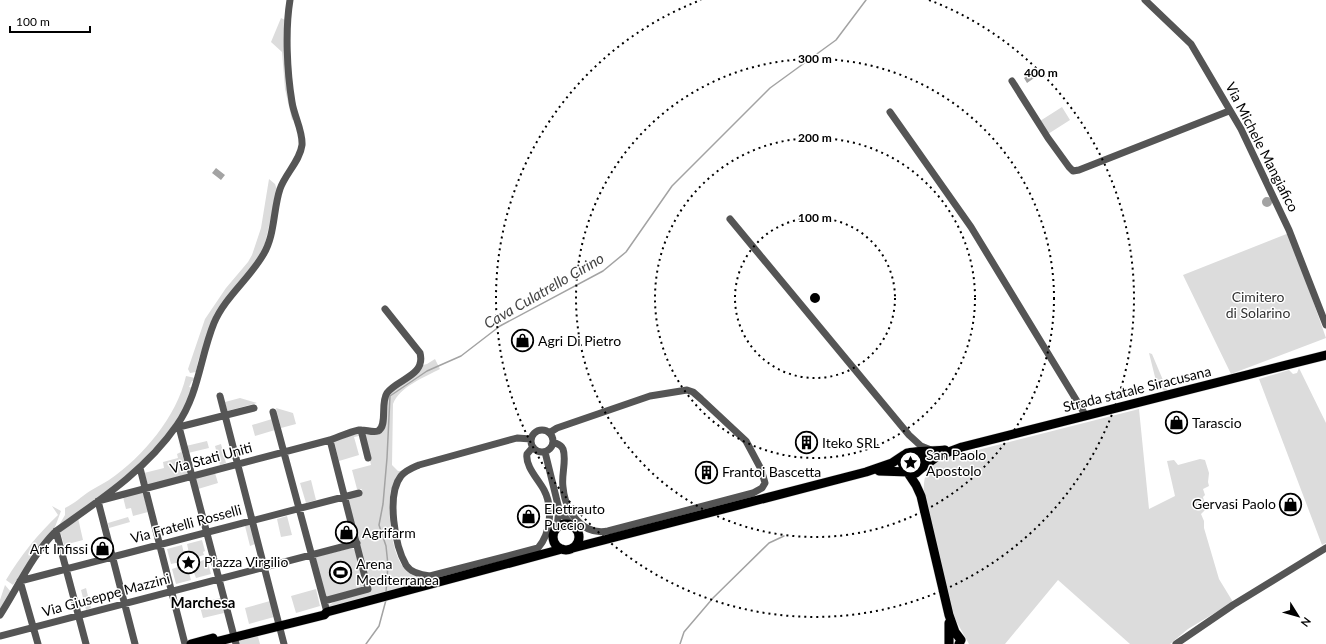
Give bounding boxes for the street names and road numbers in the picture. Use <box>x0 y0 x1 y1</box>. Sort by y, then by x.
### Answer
street label: Via Michele Mangiafico <box>1222 79 1303 215</box>
street label: Strada statale Siracusana <box>1061 362 1213 415</box>
street label: Via Stati Uniti <box>168 438 254 477</box>
street label: Via Fratelli Rosselli <box>129 501 243 547</box>
street label: Via Giuseppe Mazzini <box>40 569 172 620</box>

